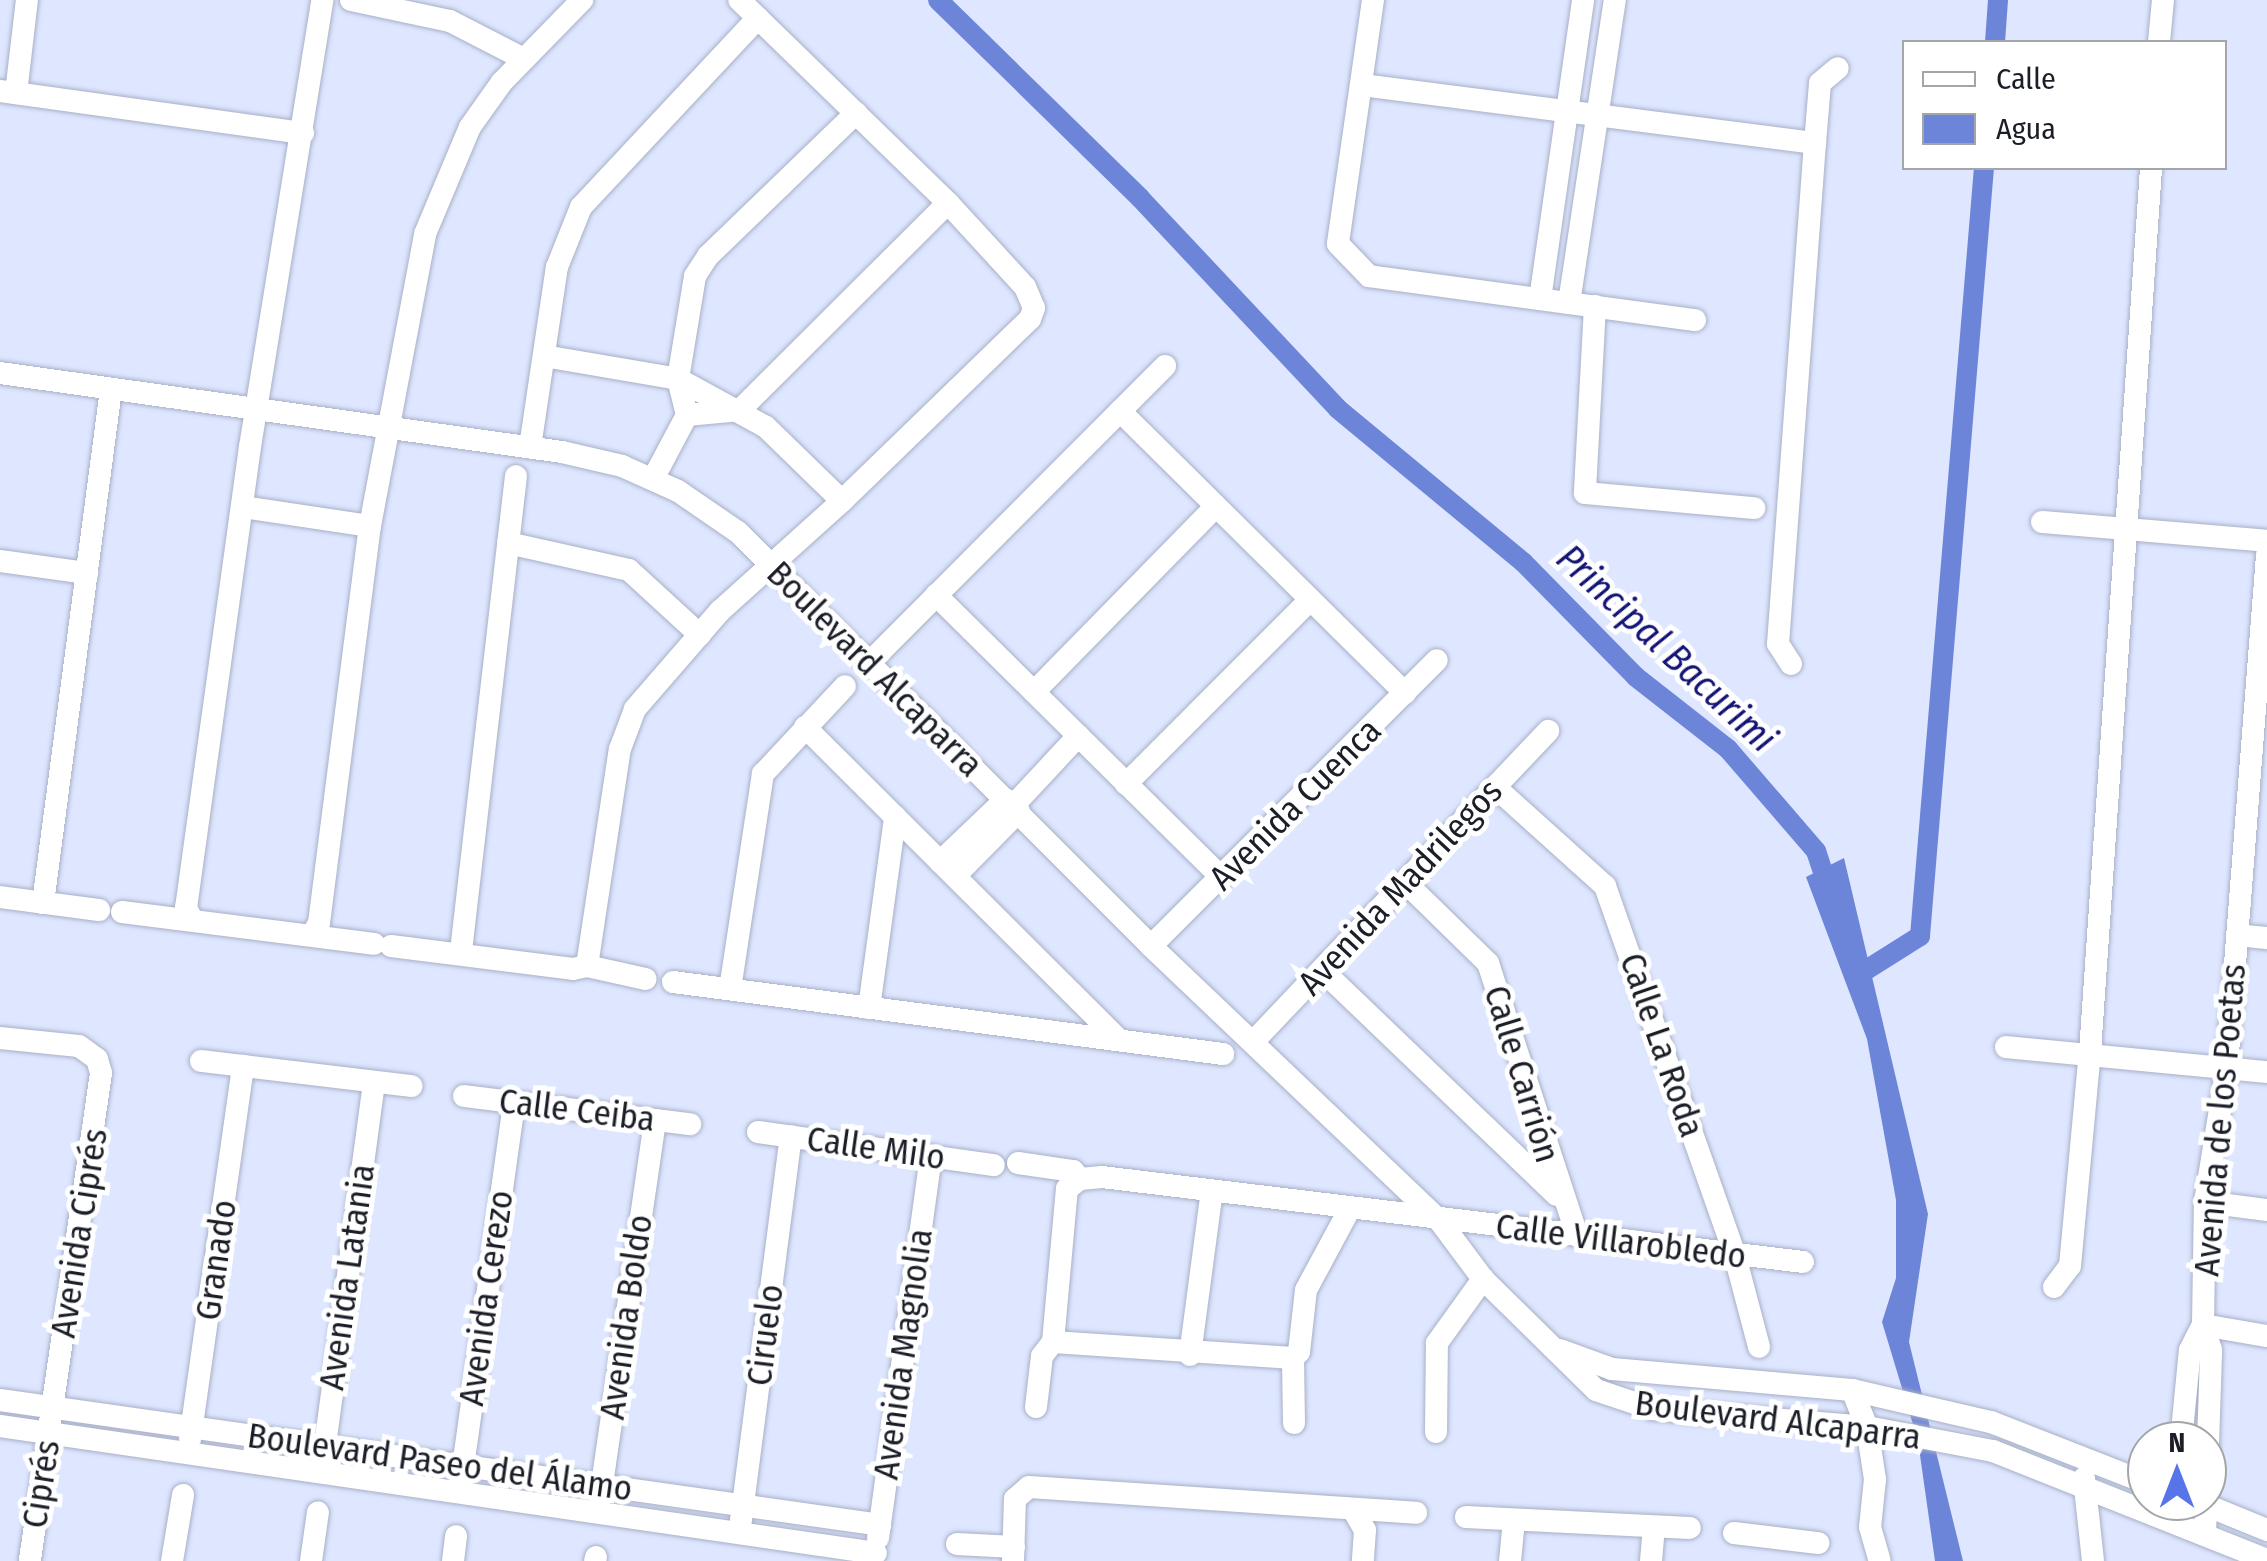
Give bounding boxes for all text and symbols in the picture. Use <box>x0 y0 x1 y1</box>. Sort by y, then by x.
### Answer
legend <box>1902 40 2227 170</box>
text: Calle <box>1996 61 2056 97</box>
text: Agua <box>1996 111 2056 147</box>
water label: Principal Bacurimi <box>1547 536 1785 762</box>
street label: Boulevard Alcaparra <box>758 552 992 786</box>
street label: Avenida Cuenca <box>1200 709 1390 899</box>
street label: Avenida Madrilegos <box>1289 770 1511 1004</box>
street label: Calle La Roda <box>1611 948 1713 1142</box>
street label: Avenida de los Poetas <box>2185 962 2255 1278</box>
street label: Calle Carrión <box>1475 980 1569 1168</box>
street label: Calle Ceiba <box>497 1080 657 1140</box>
street label: Calle Milo <box>804 1118 948 1178</box>
street label: Avenida Ciprés <box>42 1125 116 1341</box>
street label: Avenida Latania <box>310 1161 384 1393</box>
street label: Avenida Cerezo <box>450 1188 522 1408</box>
street label: Granado <box>187 1197 245 1323</box>
street label: Calle Villarobledo <box>1493 1205 1749 1277</box>
street label: Avenida Boldo <box>591 1212 661 1422</box>
street label: Avenida Magnolia <box>865 1226 941 1482</box>
street label: Ciruelo <box>738 1282 792 1388</box>
street label: Boulevard Alcaparra <box>1633 1382 1923 1458</box>
street label: Boulevard Paseo del Álamo <box>245 1414 635 1510</box>
north arrow <box>2127 1421 2227 1521</box>
text: N <box>2169 1426 2185 1459</box>
street label: Ciprés <box>13 1437 69 1531</box>

